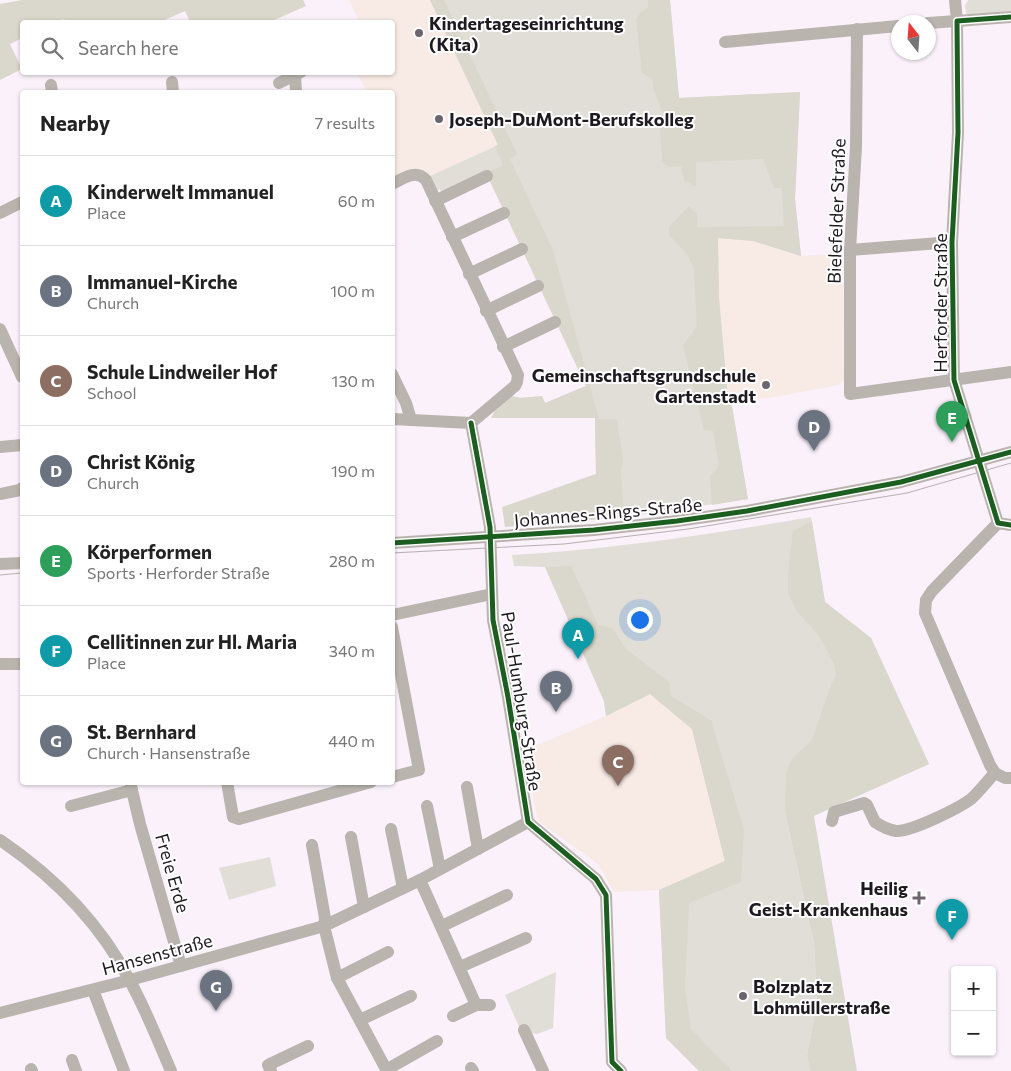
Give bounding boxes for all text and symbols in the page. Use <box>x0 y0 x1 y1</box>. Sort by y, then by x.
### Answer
place label: Kindertageseinrichtung (Kita) <box>429 12 624 55</box>
north arrow <box>891 15 936 60</box>
search box <box>20 20 395 75</box>
marker: Kindertageseinrichtung (Kita) <box>413 27 425 39</box>
icon: search <box>38 34 66 62</box>
text: Search here <box>78 36 178 59</box>
place label: Joseph-DuMont-Berufskolleg <box>449 108 694 130</box>
text: Nearby <box>40 110 110 135</box>
text: 7 results <box>315 113 375 132</box>
marker: Joseph-DuMont-Berufskolleg <box>433 113 445 125</box>
street label: Bielefelder Straße <box>822 138 850 284</box>
text: Kinderwelt Immanuel <box>87 180 274 203</box>
text: A <box>50 191 62 210</box>
text: 60 m <box>338 191 375 210</box>
text: Place <box>87 203 126 222</box>
street label: Herforder Straße <box>929 233 951 373</box>
text: Immanuel-Kirche <box>87 270 238 293</box>
text: B <box>51 281 61 300</box>
text: 100 m <box>330 281 375 300</box>
text: Church <box>87 293 139 312</box>
text: Schule Lindweiler Hof <box>87 360 277 383</box>
place label: Gemeinschaftsgrundschule Gartenstadt <box>532 364 756 407</box>
text: C <box>51 371 61 390</box>
text: 130 m <box>332 371 375 390</box>
marker: Gemeinschaftsgrundschule Gartenstadt <box>760 379 772 391</box>
text: School <box>87 383 137 402</box>
pin: E <box>936 401 968 442</box>
pin: D <box>798 410 830 451</box>
text: Christ König <box>87 450 195 473</box>
text: D <box>50 461 62 480</box>
text: 190 m <box>331 461 375 480</box>
text: Church <box>87 473 139 492</box>
street label: Johannes-Rings-Straße <box>513 493 703 531</box>
text: Körperformen <box>87 540 212 563</box>
text: E <box>51 551 61 570</box>
text: 280 m <box>329 551 375 570</box>
text: Sports · Herforder Straße <box>87 563 270 582</box>
your location <box>627 607 653 633</box>
street label: Paul-Humburg-Straße <box>497 610 547 792</box>
pin: A <box>562 618 594 659</box>
text: Cellitinnen zur Hl. Maria <box>87 630 297 653</box>
text: F <box>51 641 61 660</box>
text: 340 m <box>329 641 375 660</box>
text: Place <box>87 653 126 672</box>
pin: B <box>540 671 572 712</box>
text: St. Bernhard <box>87 720 196 743</box>
text: G <box>50 731 62 750</box>
text: 440 m <box>328 731 375 750</box>
text: Church · Hansenstraße <box>87 743 250 762</box>
pin: C <box>602 745 634 786</box>
street label: Freie Erde <box>151 831 195 915</box>
place label: Heilig Geist-Krankenhaus <box>749 877 908 920</box>
marker: Heilig Geist-Krankenhaus <box>912 891 926 905</box>
pin: F <box>936 899 968 940</box>
street label: Hansenstraße <box>99 929 215 979</box>
map controls <box>951 966 996 1056</box>
button: + <box>951 966 996 1011</box>
pin: G <box>200 970 232 1011</box>
place label: Bolzplatz Lohmüllerstraße <box>753 975 890 1018</box>
marker: Bolzplatz Lohmüllerstraße <box>737 990 749 1002</box>
button: − <box>951 1011 996 1056</box>

